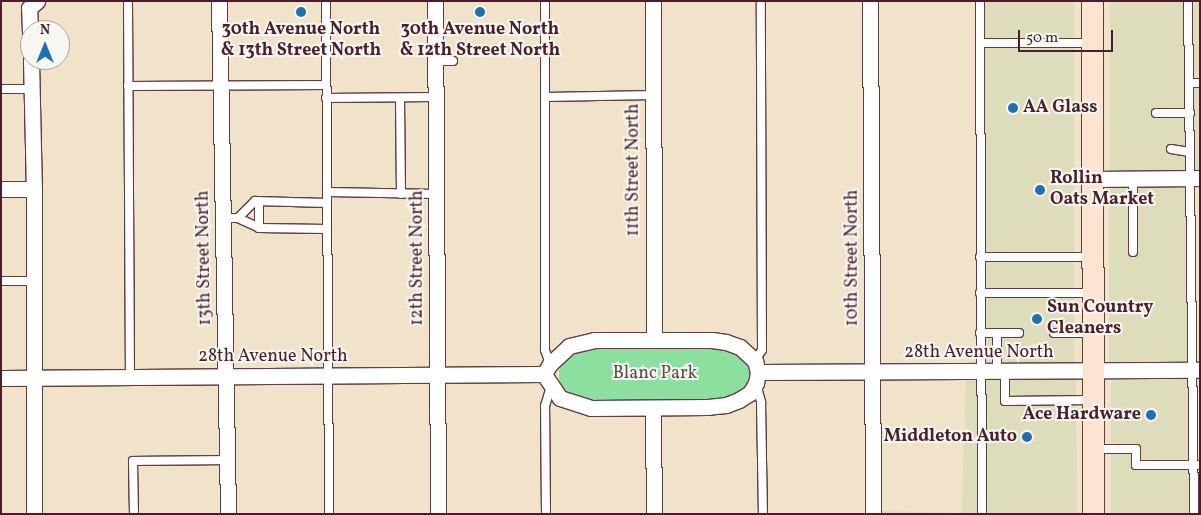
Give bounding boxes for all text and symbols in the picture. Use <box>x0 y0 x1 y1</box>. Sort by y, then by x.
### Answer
marker: 30th Avenue North & 13th Street North <box>295 6 307 18</box>
marker: 30th Avenue North & 12th Street North <box>474 6 486 18</box>
north arrow <box>20 20 70 70</box>
place label: 30th Avenue North & 13th Street North <box>221 20 381 62</box>
place label: 30th Avenue North & 12th Street North <box>400 20 560 62</box>
scale bar <box>1021 20 1116 52</box>
text: N <box>40 21 50 40</box>
text: 50 m <box>1026 28 1058 49</box>
place label: AA Glass <box>1023 97 1098 119</box>
marker: AA Glass <box>1007 102 1019 114</box>
street label: 11th Street North <box>623 104 645 236</box>
place label: Rollin Oats Market <box>1050 169 1154 212</box>
marker: Rollin Oats Market <box>1034 184 1046 196</box>
street label: 13th Street North <box>193 190 217 326</box>
street label: 12th Street North <box>407 190 429 326</box>
street label: 10th Street North <box>842 190 864 326</box>
place label: Sun Country Cleaners <box>1047 298 1153 340</box>
marker: Sun Country Cleaners <box>1031 313 1043 325</box>
street label: 28th Avenue North <box>904 342 1054 364</box>
street label: 28th Avenue North <box>198 346 348 368</box>
park label: Blanc Park <box>613 363 697 385</box>
place label: Ace Hardware <box>1023 404 1141 426</box>
marker: Ace Hardware <box>1145 409 1157 421</box>
place label: Middleton Auto <box>884 426 1017 448</box>
marker: Middleton Auto <box>1021 431 1033 443</box>

